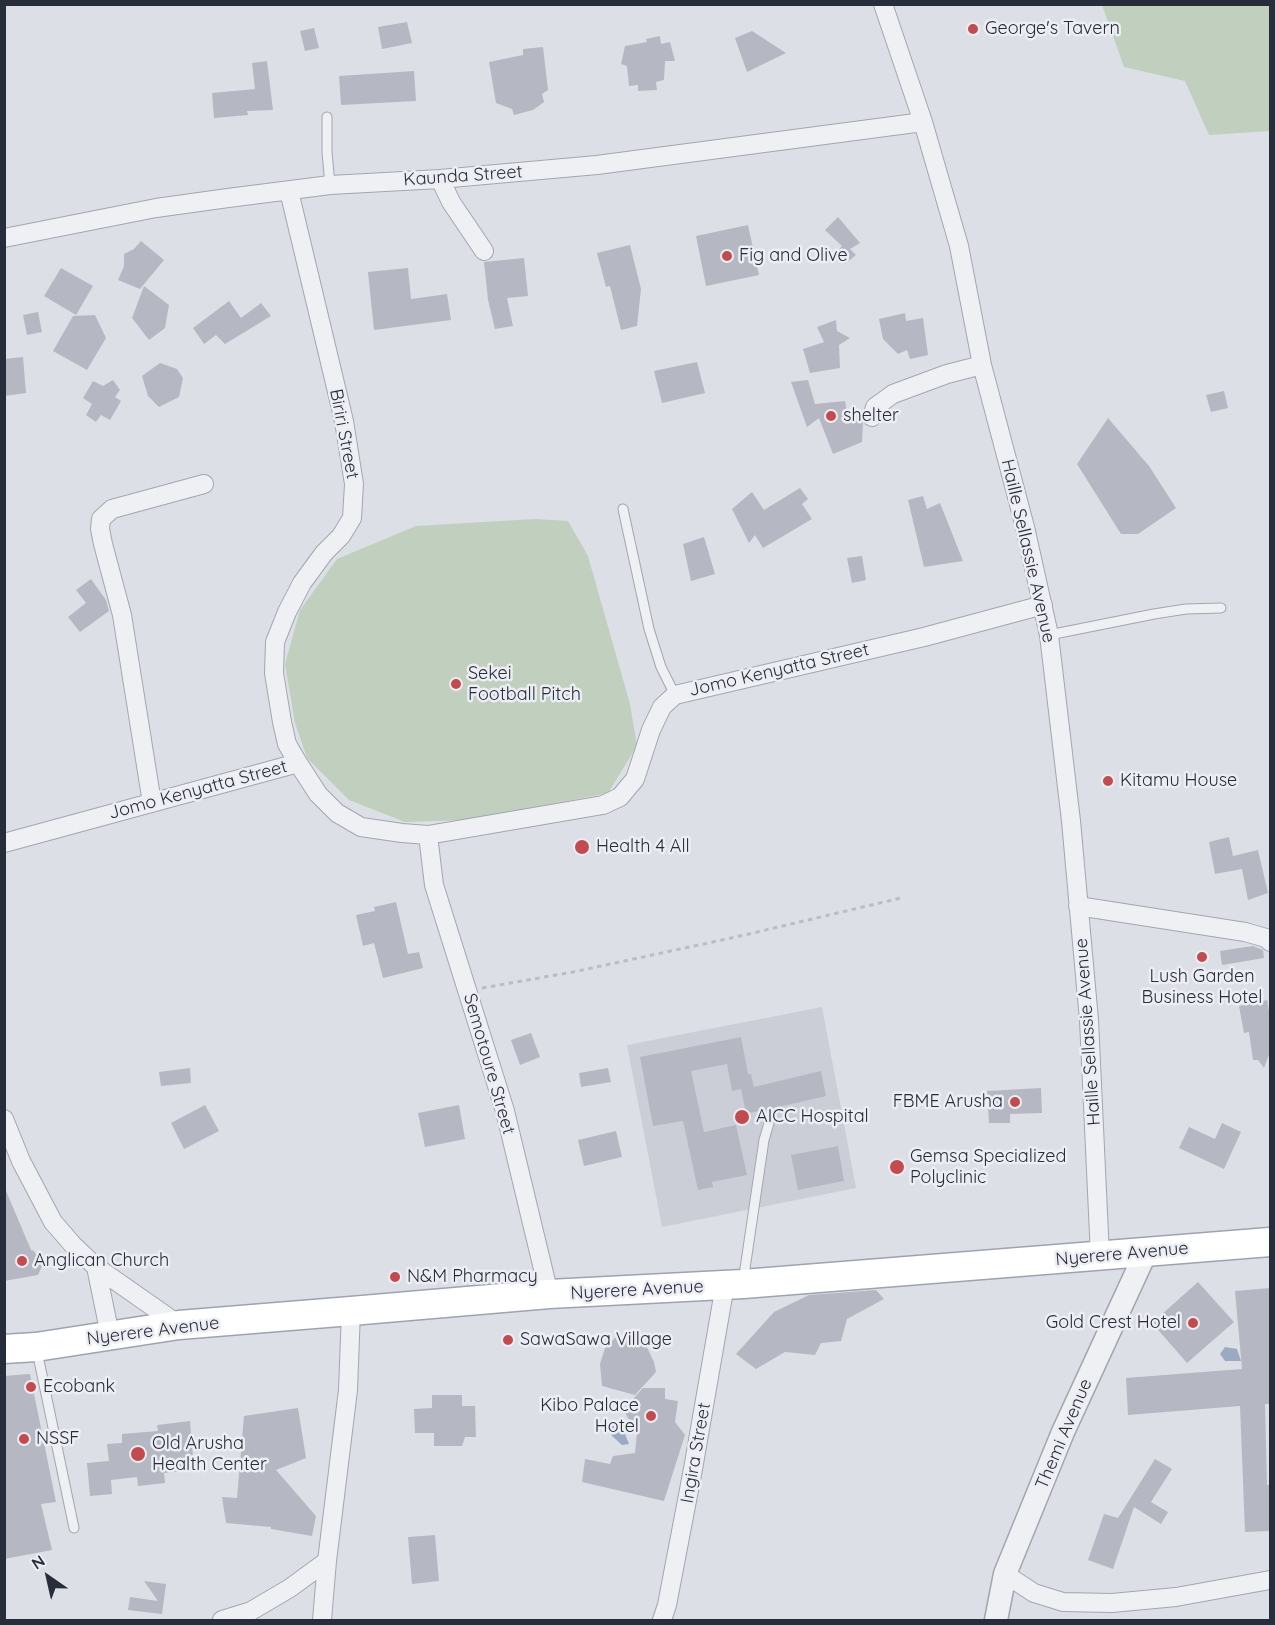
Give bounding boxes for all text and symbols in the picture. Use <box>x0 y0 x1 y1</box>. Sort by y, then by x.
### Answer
place label: George's Tavern <box>985 18 1120 40</box>
marker: George's Tavern <box>966 22 980 36</box>
street label: Kaunda Street <box>403 161 523 191</box>
place label: Fig and Olive <box>739 245 848 267</box>
marker: Fig and Olive <box>720 249 734 263</box>
street label: Biriri Street <box>325 387 363 481</box>
place label: shelter <box>843 405 899 427</box>
marker: shelter <box>824 409 838 423</box>
street label: Haille Sellassie Avenue <box>996 457 1060 645</box>
street label: Jomo Kenyatta Street <box>687 639 871 701</box>
place label: Sekei Football Pitch <box>468 663 581 706</box>
marker: Sekei Football Pitch <box>449 677 463 691</box>
street label: Jomo Kenyatta Street <box>106 756 290 824</box>
place label: Kitamu House <box>1120 770 1237 792</box>
marker: Kitamu House <box>1101 774 1115 788</box>
place label: Health 4 All <box>596 836 690 858</box>
marker: Health 4 All <box>573 838 591 856</box>
street label: Haille Sellassie Avenue <box>1071 938 1105 1126</box>
marker: Lush Garden Business Hotel <box>1195 950 1209 964</box>
place label: Lush Garden Business Hotel <box>1142 966 1262 1008</box>
street label: Semotoure Street <box>459 991 519 1137</box>
place label: FBME Arusha <box>893 1091 1003 1113</box>
marker: FBME Arusha <box>1008 1095 1022 1109</box>
place label: AICC Hospital <box>756 1106 869 1128</box>
marker: AICC Hospital <box>733 1108 751 1126</box>
place label: Gemsa Specialized Polyclinic <box>910 1146 1066 1188</box>
marker: Gemsa Specialized Polyclinic <box>888 1158 906 1176</box>
street label: Nyerere Avenue <box>1055 1237 1189 1271</box>
place label: Anglican Church <box>34 1250 169 1272</box>
marker: Anglican Church <box>15 1254 29 1268</box>
place label: N&M Pharmacy <box>407 1266 538 1288</box>
marker: N&M Pharmacy <box>388 1270 402 1284</box>
street label: Nyerere Avenue <box>570 1276 704 1304</box>
street label: Nyerere Avenue <box>86 1312 220 1350</box>
place label: Gold Crest Hotel <box>1046 1312 1181 1334</box>
marker: Gold Crest Hotel <box>1186 1316 1200 1330</box>
place label: SawaSawa Village <box>520 1329 672 1351</box>
marker: SawaSawa Village <box>501 1333 515 1347</box>
street label: Themi Avenue <box>1031 1375 1097 1493</box>
place label: Ecobank <box>43 1376 115 1398</box>
marker: Ecobank <box>24 1380 38 1394</box>
place label: Kibo Palace Hotel <box>540 1395 639 1438</box>
street label: Ingira Street <box>677 1401 715 1505</box>
marker: Kibo Palace Hotel <box>644 1409 658 1423</box>
place label: NSSF <box>36 1428 80 1450</box>
marker: NSSF <box>17 1432 31 1446</box>
place label: Old Arusha Health Center <box>152 1433 267 1476</box>
marker: Old Arusha Health Center <box>129 1445 147 1463</box>
north arrow <box>18 1547 78 1607</box>
text: N <box>27 1551 48 1574</box>

